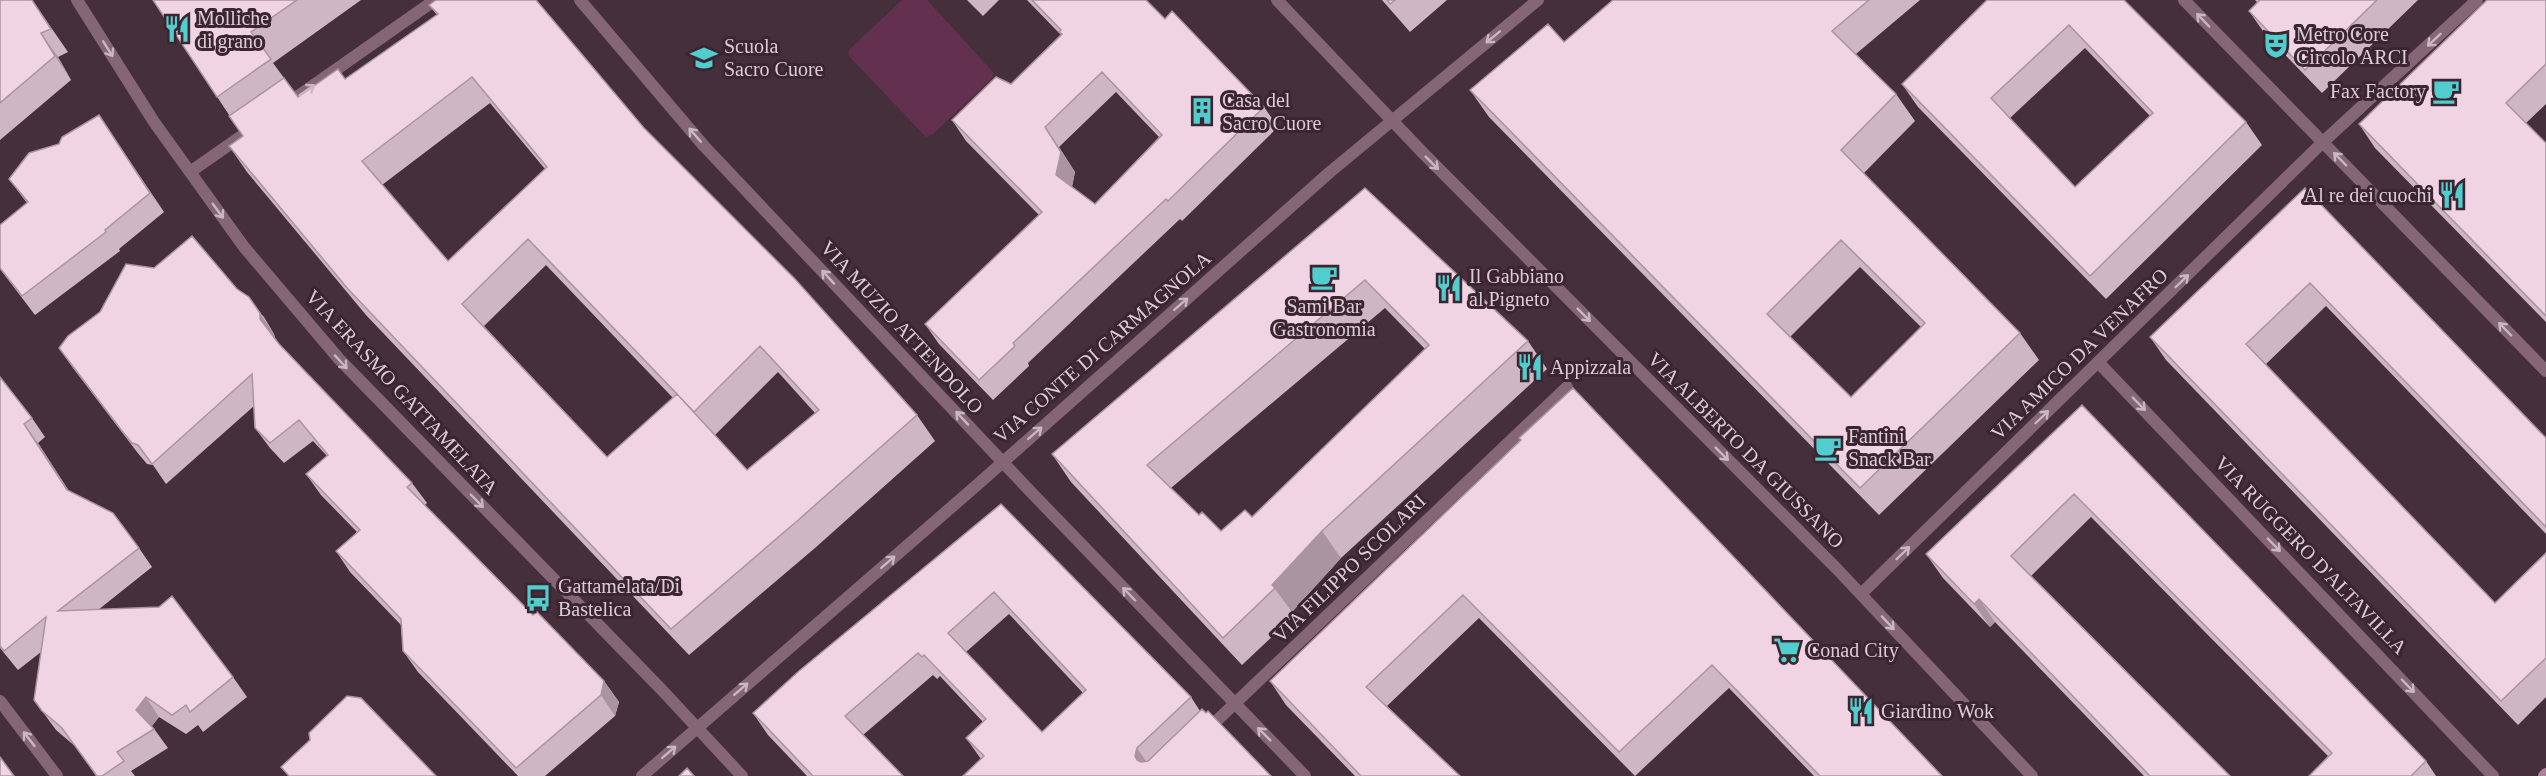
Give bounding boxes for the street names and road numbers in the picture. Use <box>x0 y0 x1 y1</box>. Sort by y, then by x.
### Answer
street label: VIA MUZIO ATTENDOLO <box>816 236 988 418</box>
street label: VIA CONTE DI CARMAGNOLA <box>989 246 1216 447</box>
street label: VIA AMICO DA VENAFRO <box>1986 264 2172 444</box>
street label: VIA ERASMO GATTAMELATA <box>301 285 503 499</box>
street label: VIA ALBERTO DA GIUSSANO <box>1644 348 1848 552</box>
street label: VIA RUGGERO D'ALTAVILLA <box>2211 452 2412 659</box>
street label: VIA FILIPPO SCOLARI <box>1268 489 1430 647</box>

